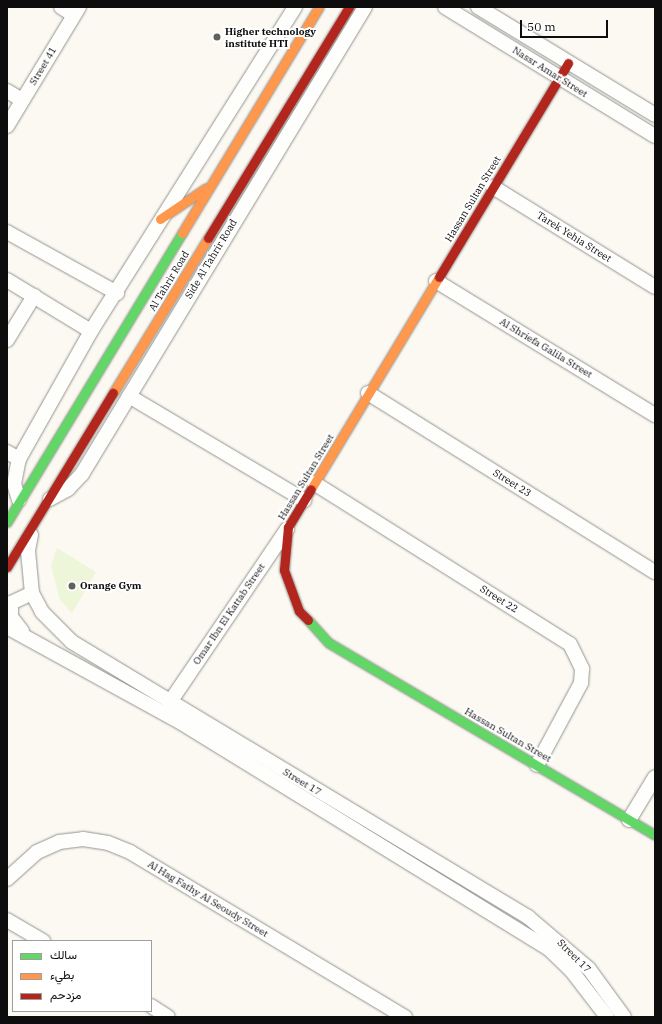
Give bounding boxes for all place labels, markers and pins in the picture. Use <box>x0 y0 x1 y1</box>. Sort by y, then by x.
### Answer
place label: Higher technology institute HTI <box>225 25 316 48</box>
marker: Higher technology institute HTI <box>212 32 222 42</box>
place label: Orange Gym <box>80 580 142 592</box>
marker: Orange Gym <box>67 581 77 591</box>

